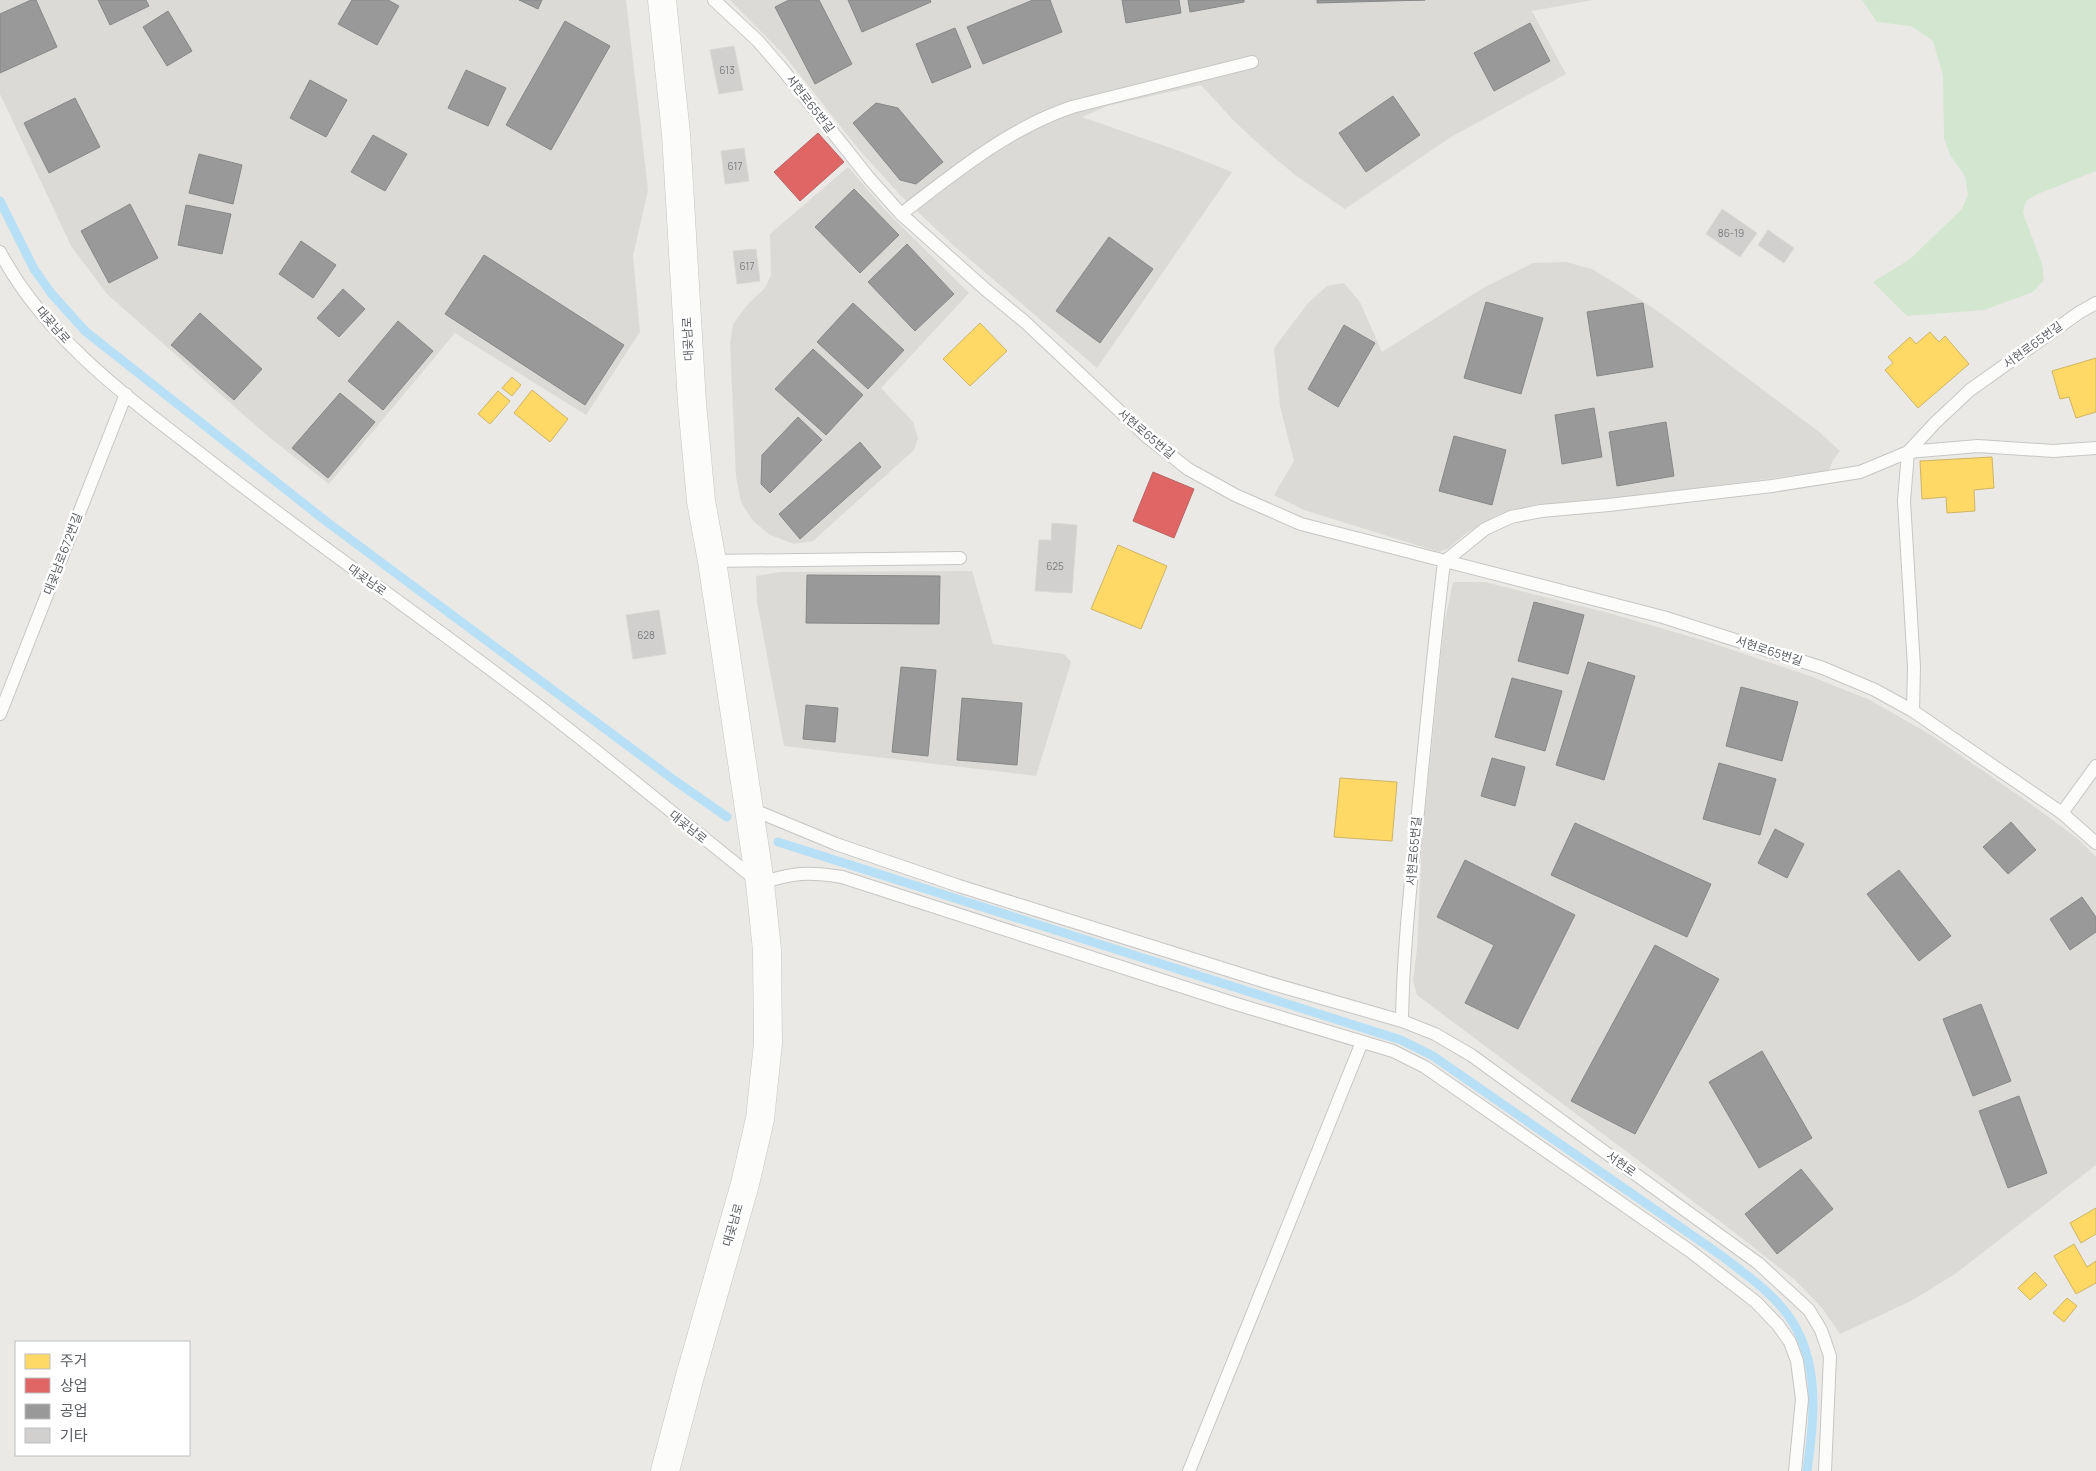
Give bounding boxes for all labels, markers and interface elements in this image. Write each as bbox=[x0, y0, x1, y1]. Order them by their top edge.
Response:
house number: 613 bbox=[719, 63, 735, 77]
street label: 서현로65번길 bbox=[782, 71, 839, 136]
house number: 617 bbox=[728, 159, 742, 173]
house number: 86-19 bbox=[1718, 226, 1744, 240]
house number: 617 bbox=[740, 259, 754, 273]
street label: 대곶남로 bbox=[32, 302, 74, 347]
street label: 대곶남로 bbox=[678, 317, 697, 362]
street label: 서현로65번길 bbox=[2000, 317, 2066, 372]
street label: 서현로65번길 bbox=[1114, 405, 1178, 462]
street label: 대곶남로672번길 bbox=[39, 510, 86, 597]
house number: 625 bbox=[1046, 559, 1064, 573]
street label: 대곶남로 bbox=[344, 560, 390, 599]
house number: 628 bbox=[637, 628, 655, 642]
street label: 서현로65번길 bbox=[1733, 632, 1805, 669]
street label: 대곶남로 bbox=[666, 806, 711, 847]
street label: 서현로65번길 bbox=[1402, 816, 1425, 886]
street label: 서현로 bbox=[1603, 1147, 1640, 1180]
street label: 대곶남로 bbox=[718, 1201, 747, 1248]
legend bbox=[15, 1341, 190, 1456]
text: 주거 bbox=[60, 1350, 88, 1371]
text: 상업 bbox=[60, 1375, 88, 1396]
text: 공업 bbox=[60, 1400, 88, 1421]
text: 기타 bbox=[60, 1425, 88, 1446]

